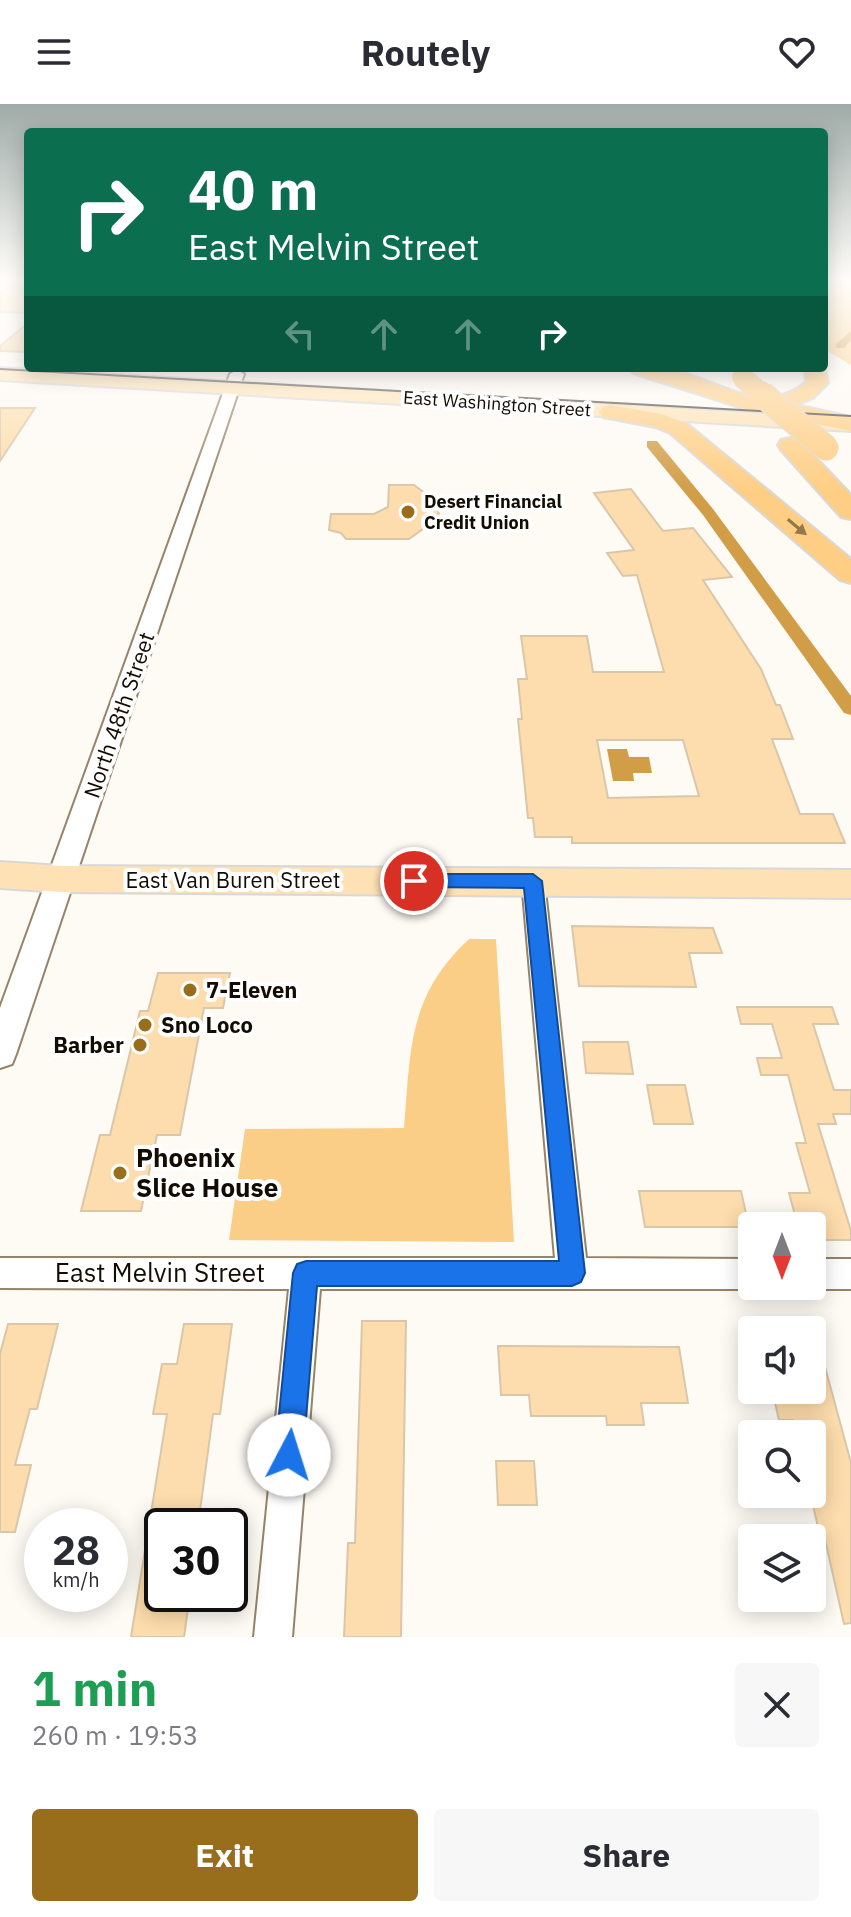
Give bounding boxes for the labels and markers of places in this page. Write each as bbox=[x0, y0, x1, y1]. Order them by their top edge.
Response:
place label: Desert Financial Credit Union bbox=[424, 490, 562, 534]
marker: Desert Financial Credit Union bbox=[399, 503, 417, 521]
pin bbox=[380, 847, 448, 915]
place label: 7-Eleven bbox=[206, 975, 297, 1004]
marker: 7-Eleven bbox=[181, 981, 199, 999]
place label: Sno Loco bbox=[161, 1010, 253, 1039]
marker: Sno Loco bbox=[136, 1016, 154, 1034]
place label: Barber bbox=[53, 1030, 124, 1059]
marker: Barber bbox=[131, 1036, 149, 1054]
place label: Phoenix Slice House bbox=[136, 1140, 278, 1204]
marker: Phoenix Slice House bbox=[111, 1164, 129, 1182]

